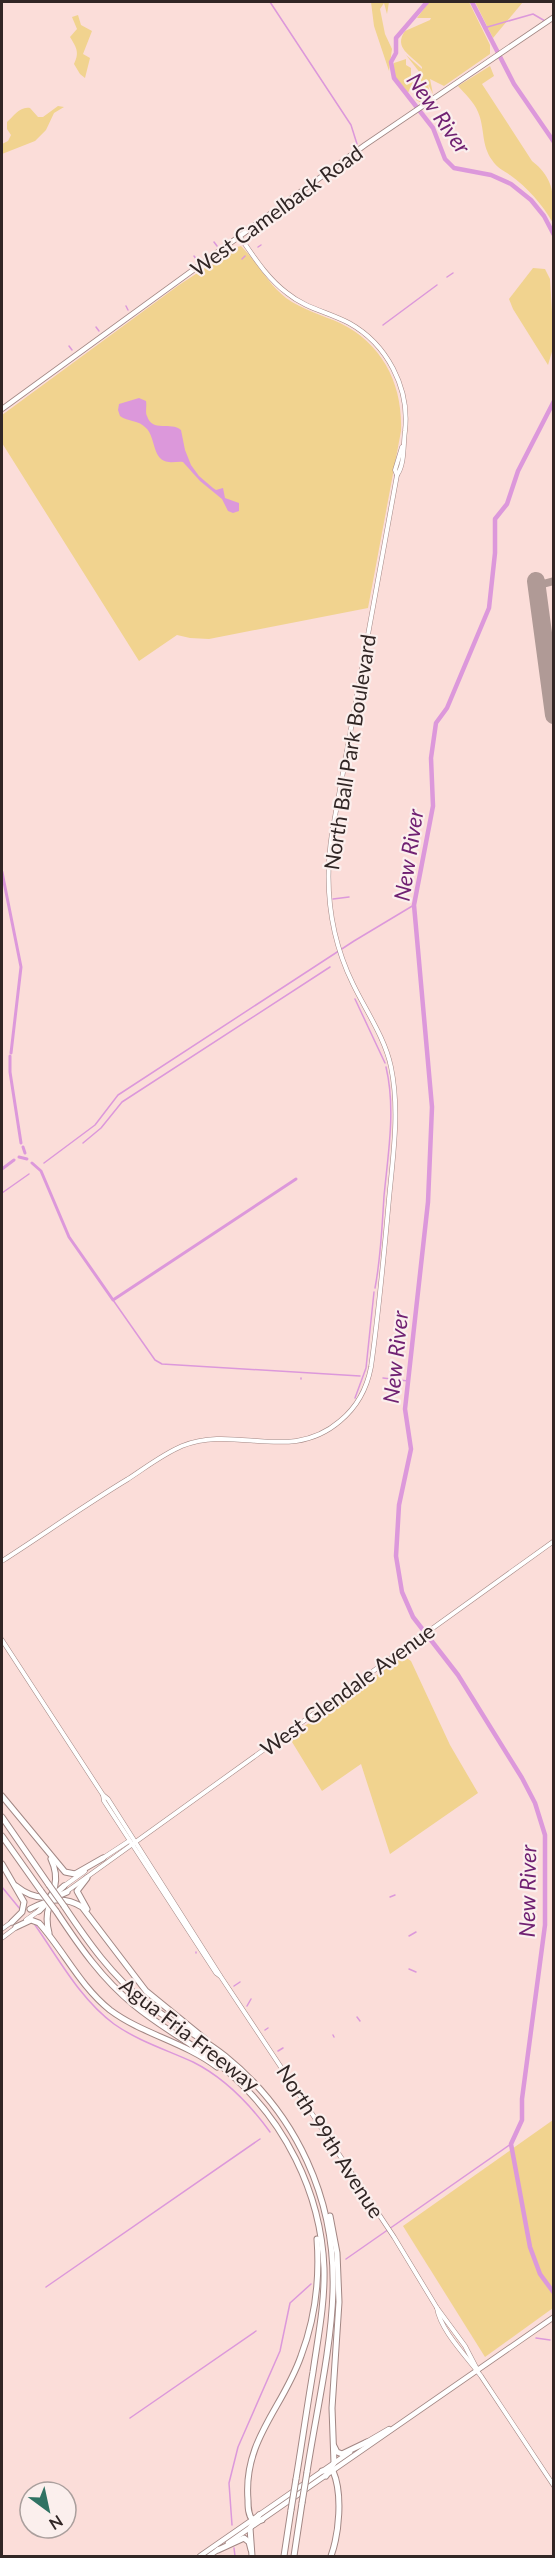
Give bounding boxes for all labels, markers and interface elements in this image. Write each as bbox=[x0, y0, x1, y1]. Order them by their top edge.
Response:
water label: New River bbox=[401, 67, 477, 159]
street label: West Camelback Road bbox=[185, 139, 367, 281]
street label: North Ball Park Boulevard bbox=[318, 632, 380, 872]
water label: New River bbox=[387, 807, 429, 903]
water label: New River bbox=[377, 1309, 413, 1404]
street label: West Glendale Avenue bbox=[255, 1617, 439, 1761]
water label: New River bbox=[513, 1844, 541, 1938]
street label: Agua Fria Freeway bbox=[115, 1972, 265, 2096]
street label: North 99th Avenue bbox=[272, 2060, 390, 2222]
north arrow bbox=[18, 2480, 78, 2540]
text: N bbox=[46, 2512, 67, 2534]

